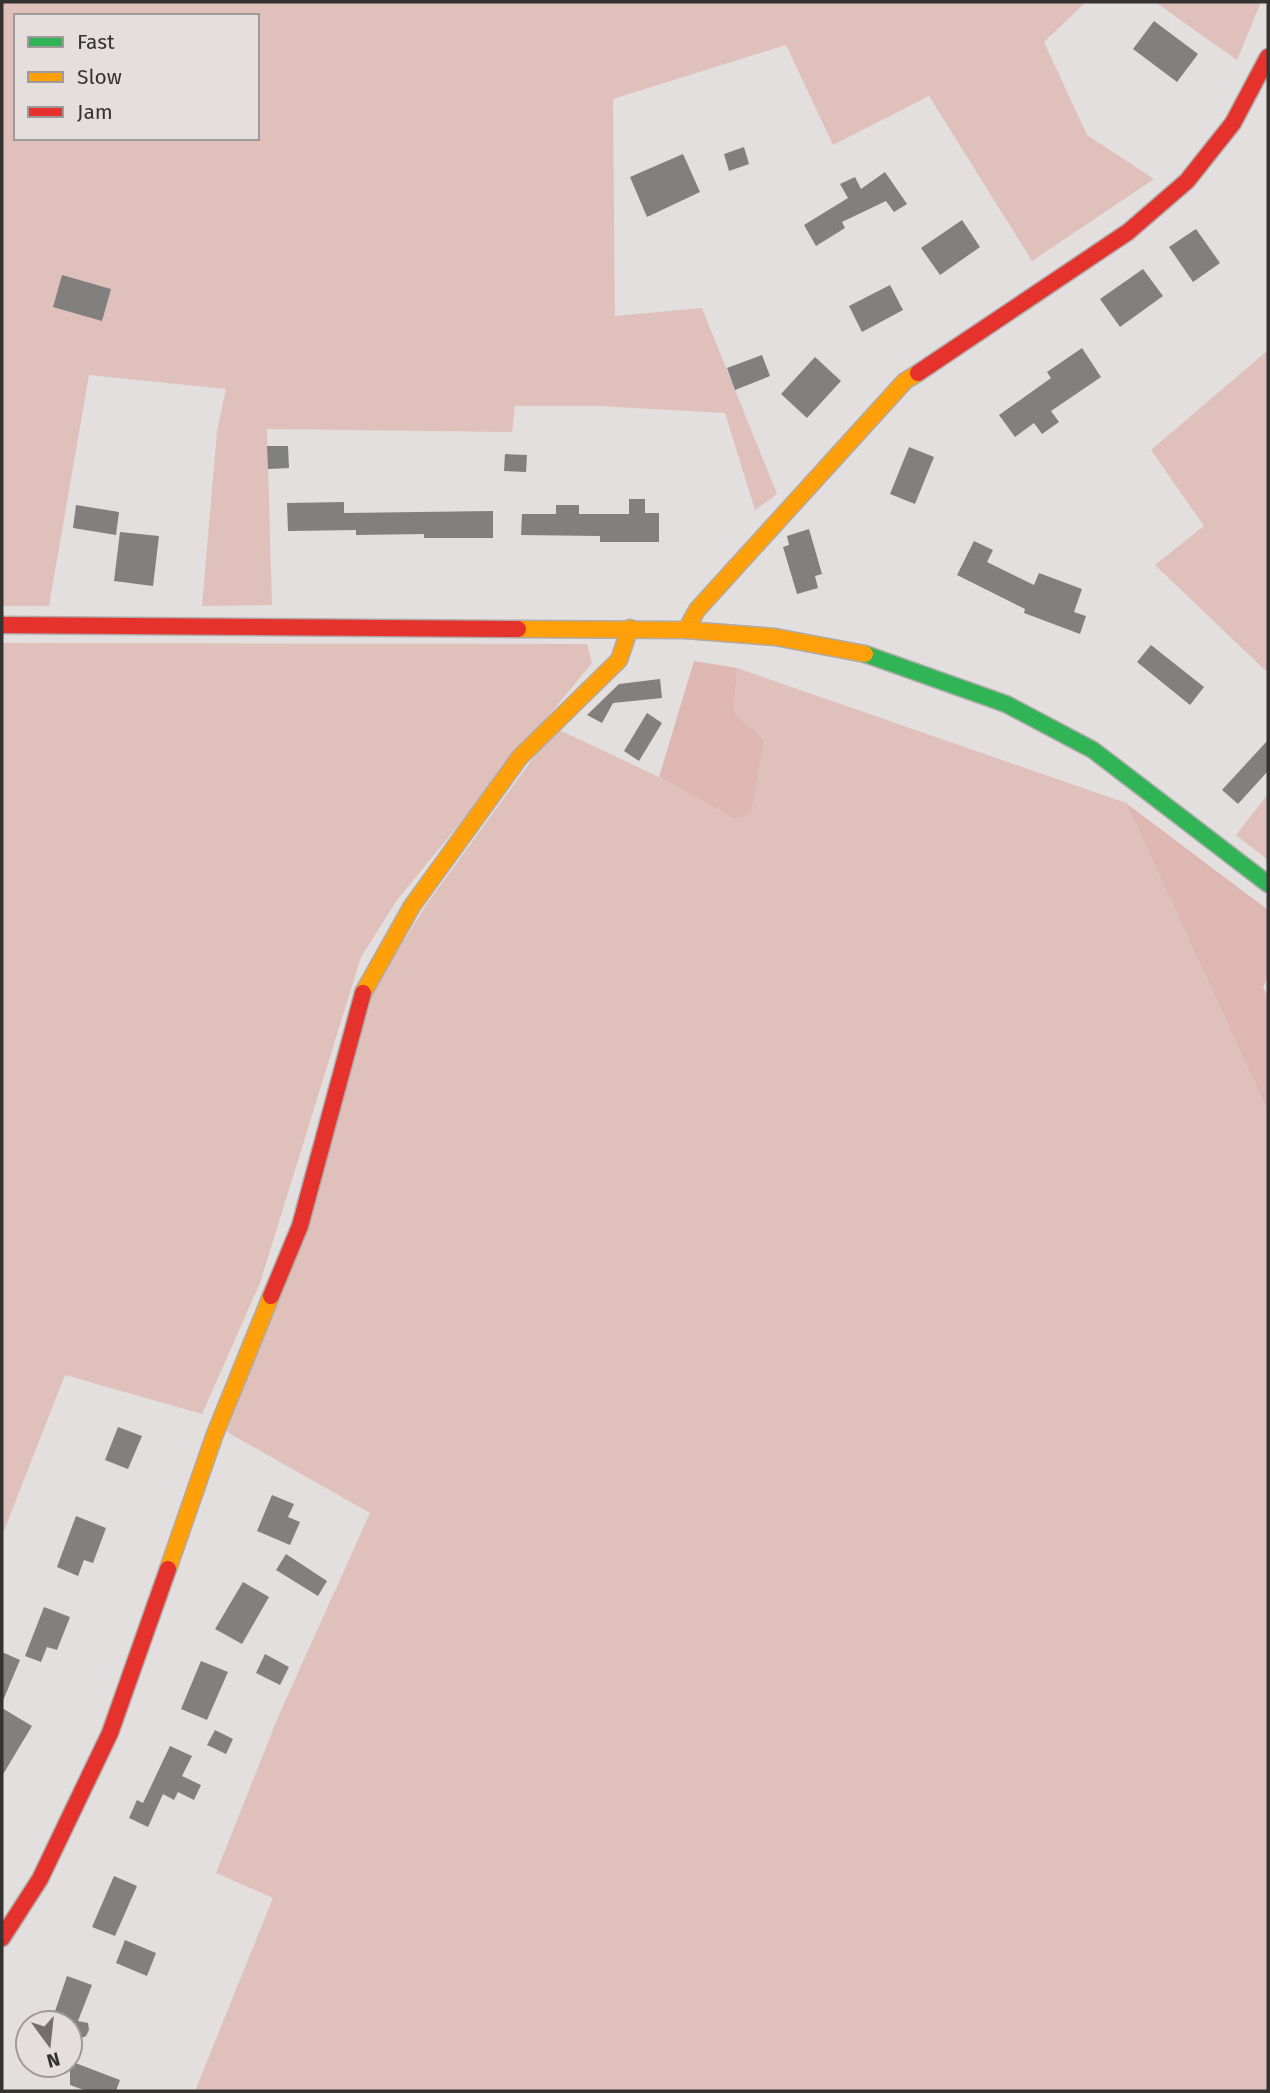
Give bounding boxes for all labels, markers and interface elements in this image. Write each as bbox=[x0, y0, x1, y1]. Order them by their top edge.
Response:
legend bbox=[14, 14, 259, 140]
text: Fast bbox=[77, 29, 115, 55]
text: Slow bbox=[77, 64, 122, 90]
text: Jam bbox=[77, 99, 113, 125]
north arrow bbox=[14, 2009, 84, 2079]
text: N bbox=[44, 2047, 62, 2073]

